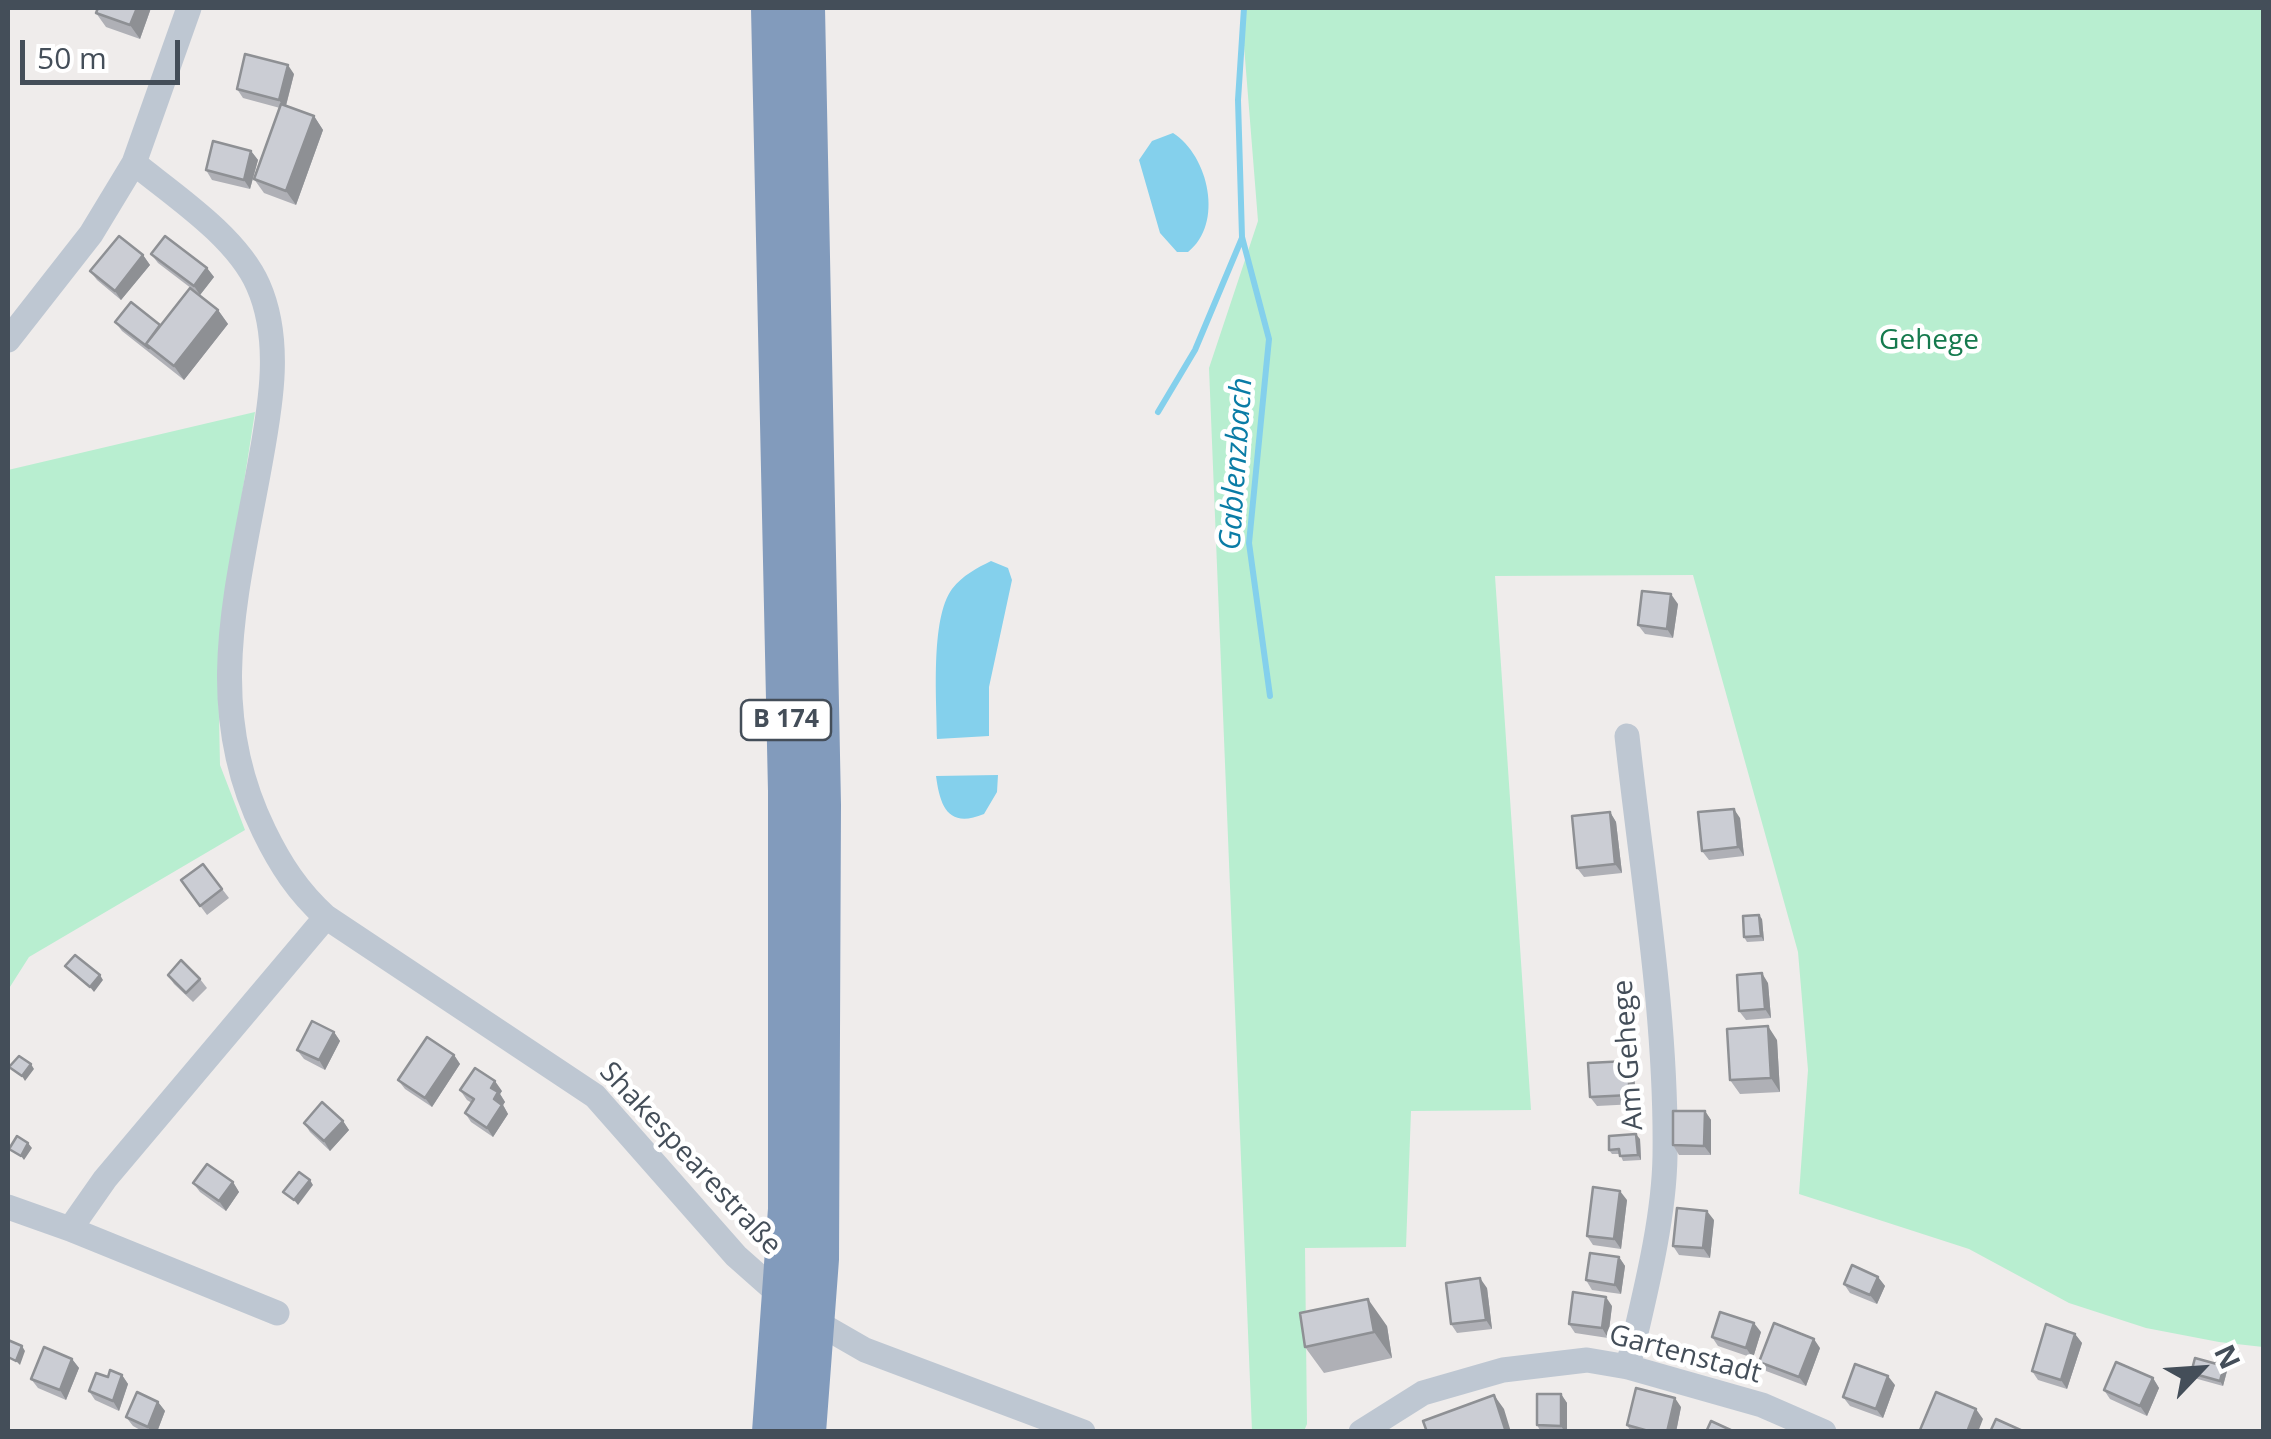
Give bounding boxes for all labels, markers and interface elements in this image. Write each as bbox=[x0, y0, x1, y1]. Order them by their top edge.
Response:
scale bar bbox=[25, 20, 185, 82]
text: 50 m bbox=[37, 37, 107, 78]
park label: Gehege bbox=[1879, 324, 1979, 358]
water label: Gablenzbach bbox=[1213, 376, 1261, 552]
road number: B 174 bbox=[741, 700, 831, 740]
street label: Am Gehege bbox=[1607, 979, 1651, 1131]
street label: Shakespearestraße bbox=[592, 1056, 788, 1262]
street label: Gartenstadt bbox=[1605, 1319, 1765, 1391]
north arrow bbox=[2151, 1319, 2251, 1419]
text: N bbox=[2206, 1338, 2250, 1375]

